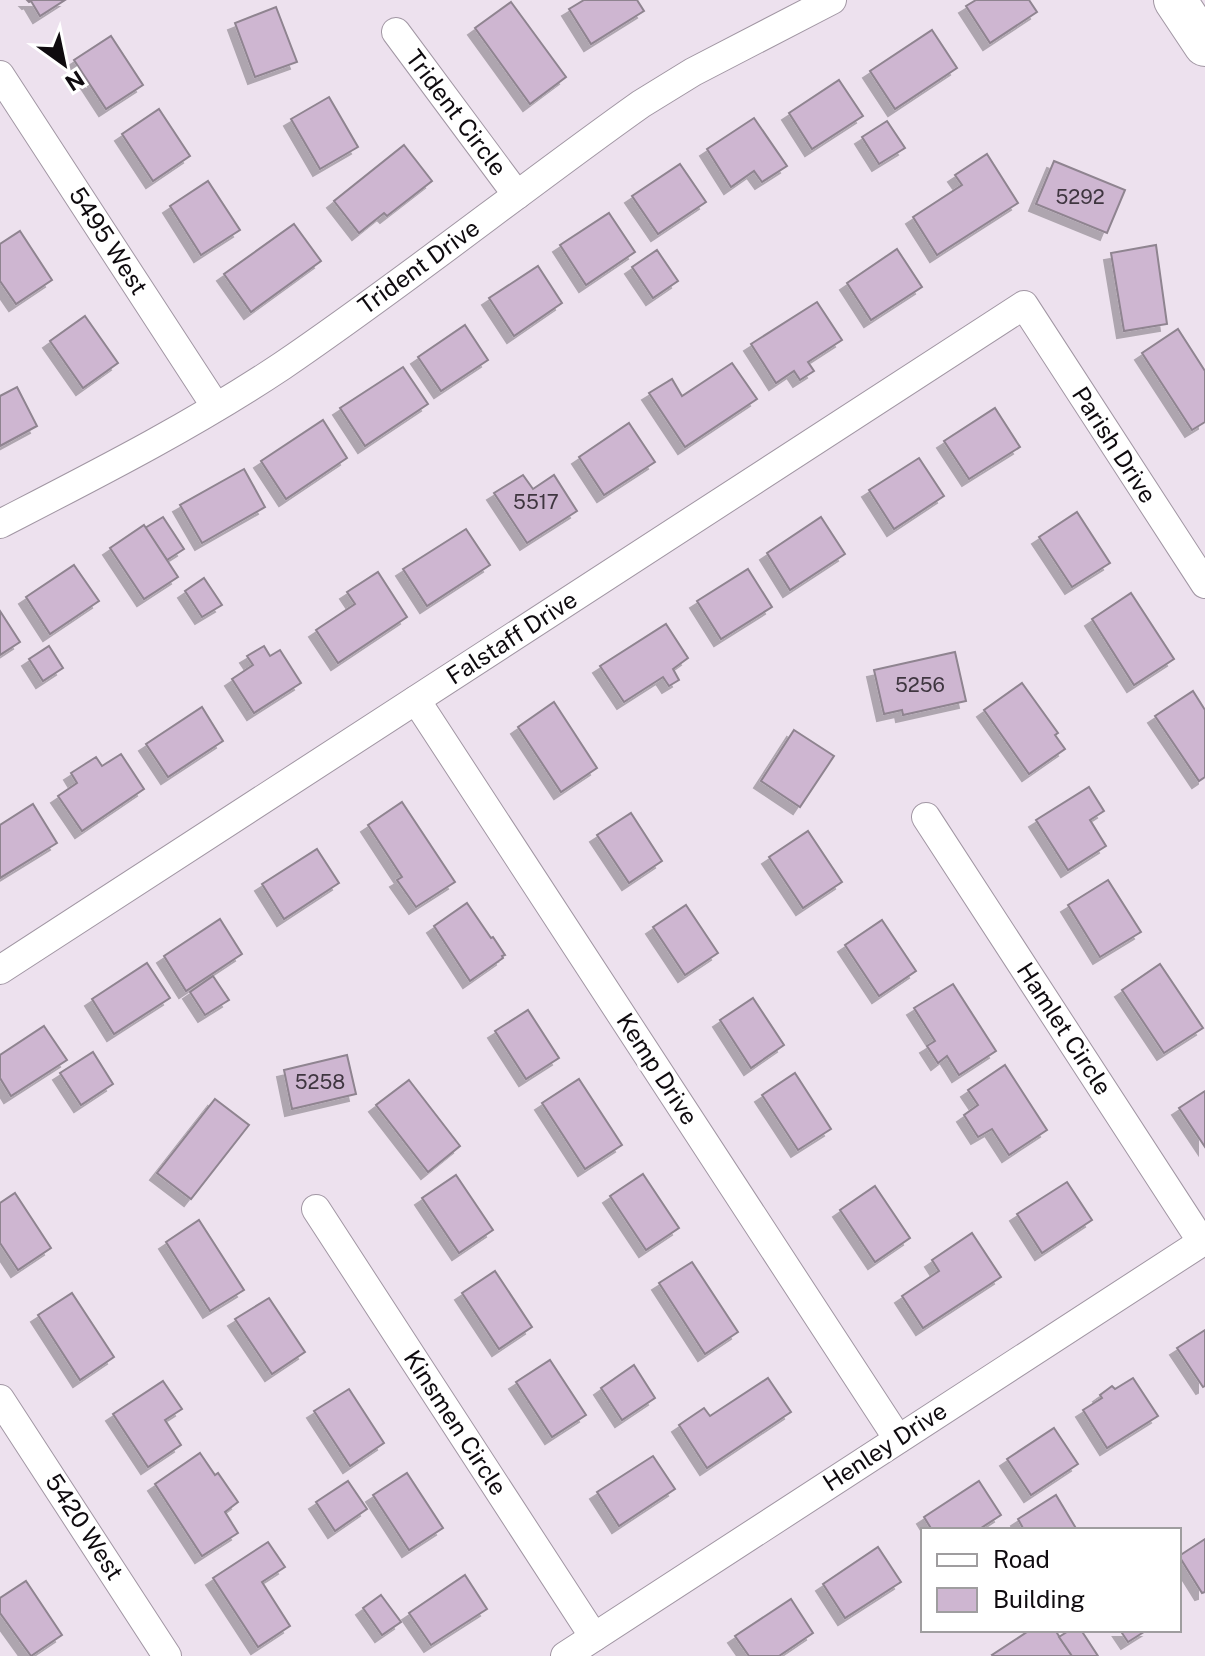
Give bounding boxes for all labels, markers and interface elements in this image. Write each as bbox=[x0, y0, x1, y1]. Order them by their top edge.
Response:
north arrow bbox=[24, 24, 104, 104]
street label: Trident Circle bbox=[400, 44, 513, 181]
text: N bbox=[61, 65, 89, 96]
street label: 5495 West bbox=[64, 181, 154, 300]
house number: 5292 bbox=[1055, 185, 1105, 209]
street label: Trident Drive bbox=[352, 213, 484, 319]
street label: Parish Drive bbox=[1067, 381, 1163, 508]
house number: 5517 bbox=[513, 490, 559, 514]
street label: Falstaff Drive bbox=[441, 585, 582, 690]
house number: 5256 bbox=[895, 673, 945, 697]
street label: Hamlet Circle bbox=[1012, 957, 1118, 1100]
street label: Kemp Drive bbox=[611, 1007, 704, 1130]
house number: 5258 bbox=[295, 1070, 345, 1094]
street label: Kinsmen Circle bbox=[399, 1345, 513, 1500]
street label: Henley Drive bbox=[817, 1396, 952, 1497]
street label: 5420 West bbox=[40, 1468, 130, 1585]
legend bbox=[921, 1528, 1181, 1632]
text: Road bbox=[993, 1545, 1050, 1573]
text: Building bbox=[993, 1585, 1085, 1613]

